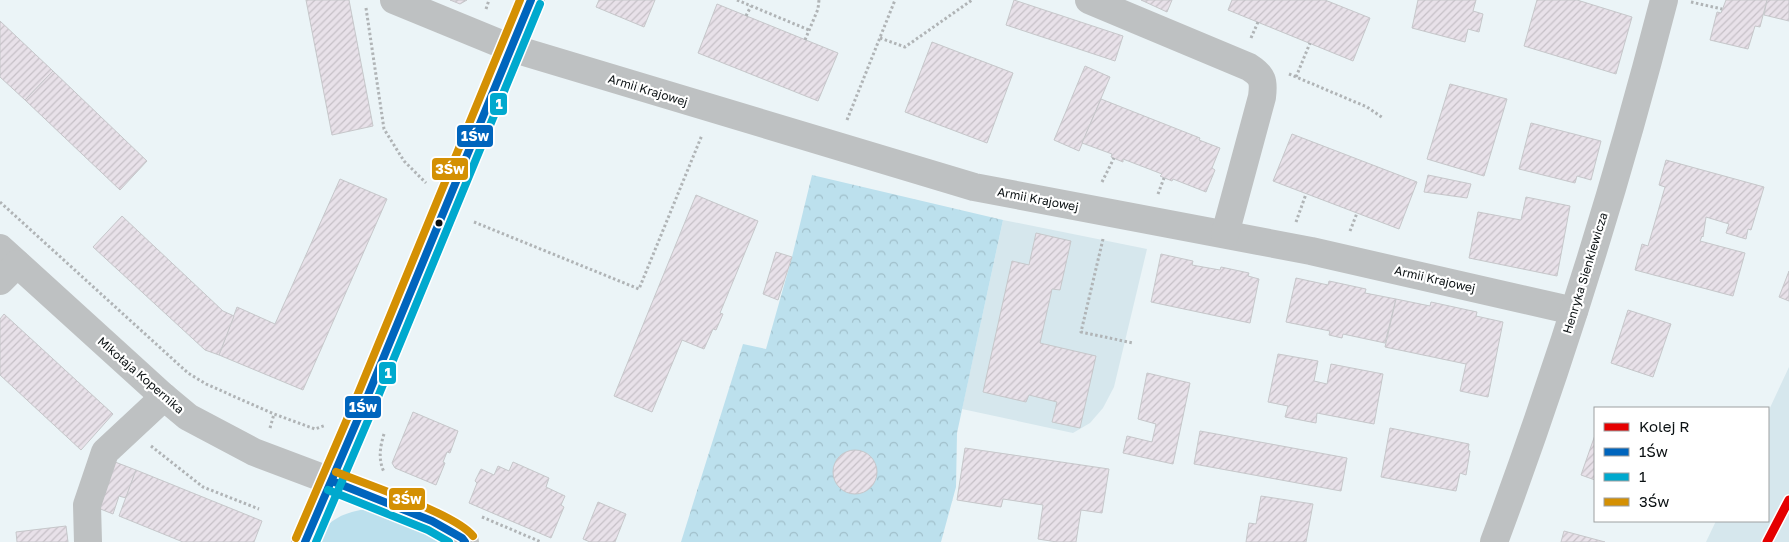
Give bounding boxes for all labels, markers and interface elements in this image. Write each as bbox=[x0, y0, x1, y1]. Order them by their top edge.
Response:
street label: Armii Krajowej bbox=[606, 71, 690, 109]
line badge: 1 bbox=[489, 92, 508, 116]
text: 1 bbox=[495, 95, 503, 112]
line badge: 1Św bbox=[456, 124, 494, 148]
text: 1Św bbox=[461, 127, 489, 144]
line badge: 3Św bbox=[431, 157, 469, 181]
text: 3Św bbox=[435, 160, 465, 177]
street label: Armii Krajowej bbox=[996, 184, 1080, 214]
street label: Henryka Sienkiewicza bbox=[1559, 211, 1611, 335]
unlabelled marker bbox=[434, 218, 444, 228]
street label: Armii Krajowej bbox=[1393, 262, 1477, 296]
street label: Mikołaja Kopernika bbox=[95, 333, 187, 417]
line badge: 1 bbox=[378, 361, 397, 385]
text: 1 bbox=[384, 364, 392, 381]
line badge: 1Św bbox=[344, 395, 382, 419]
text: 1Św bbox=[349, 398, 377, 415]
legend bbox=[1594, 407, 1769, 522]
text: Kolej R bbox=[1639, 417, 1689, 435]
text: 1Św bbox=[1639, 442, 1668, 460]
text: 1 bbox=[1639, 467, 1646, 485]
line badge: 3Św bbox=[388, 487, 426, 511]
text: 3Św bbox=[392, 490, 422, 507]
text: 3Św bbox=[1639, 492, 1669, 510]

